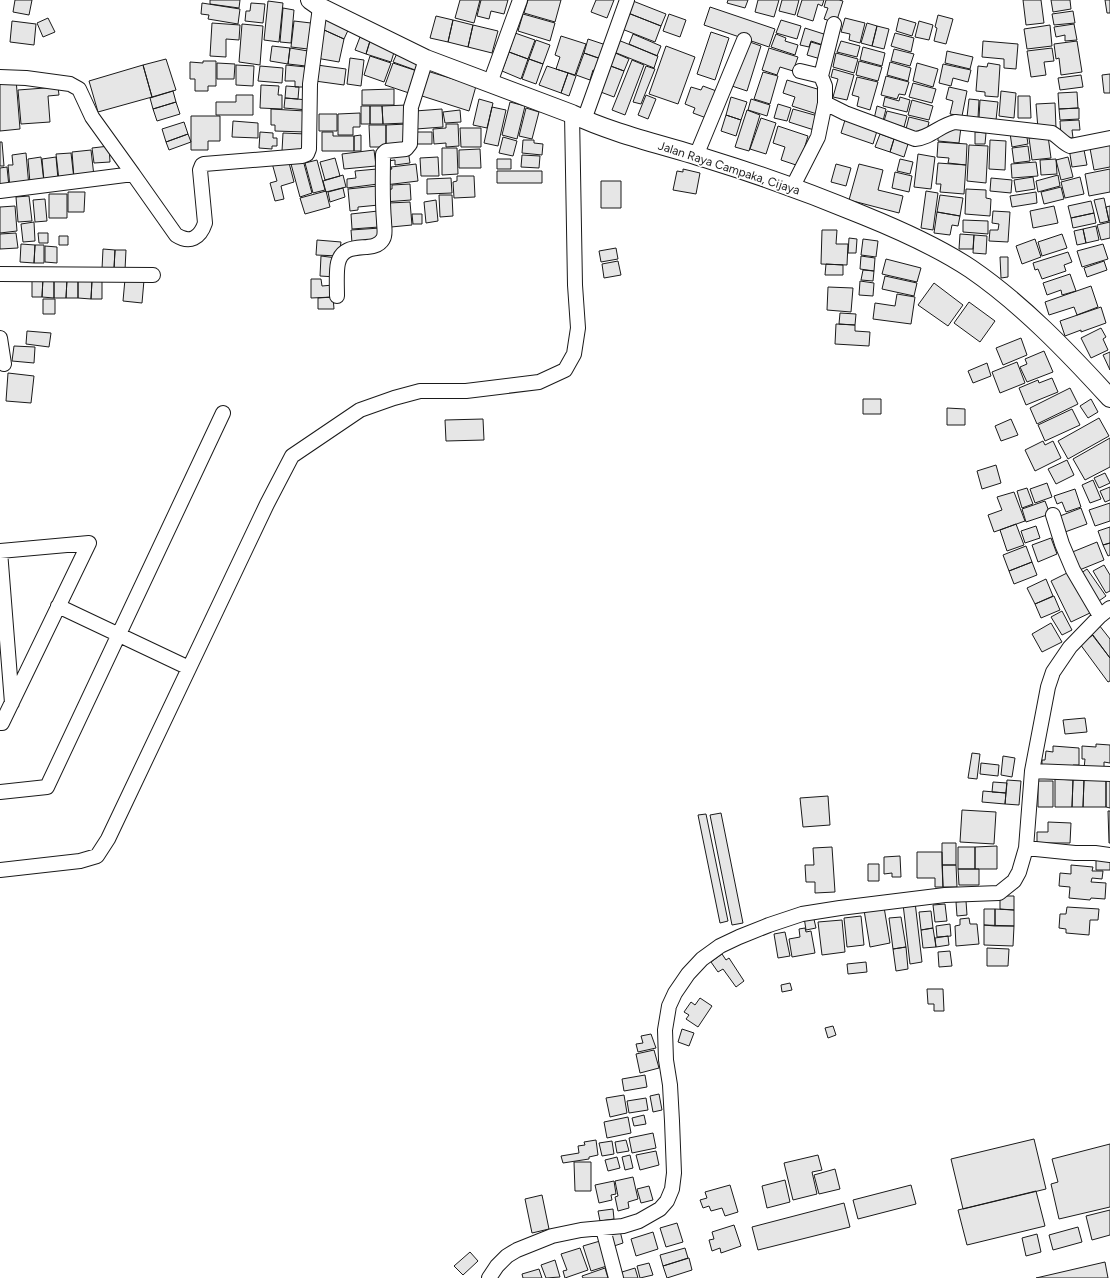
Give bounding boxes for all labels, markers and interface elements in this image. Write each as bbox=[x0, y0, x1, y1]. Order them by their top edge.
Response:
street label: Jalan Raya Campaka, Cijaya bbox=[656, 138, 802, 198]

